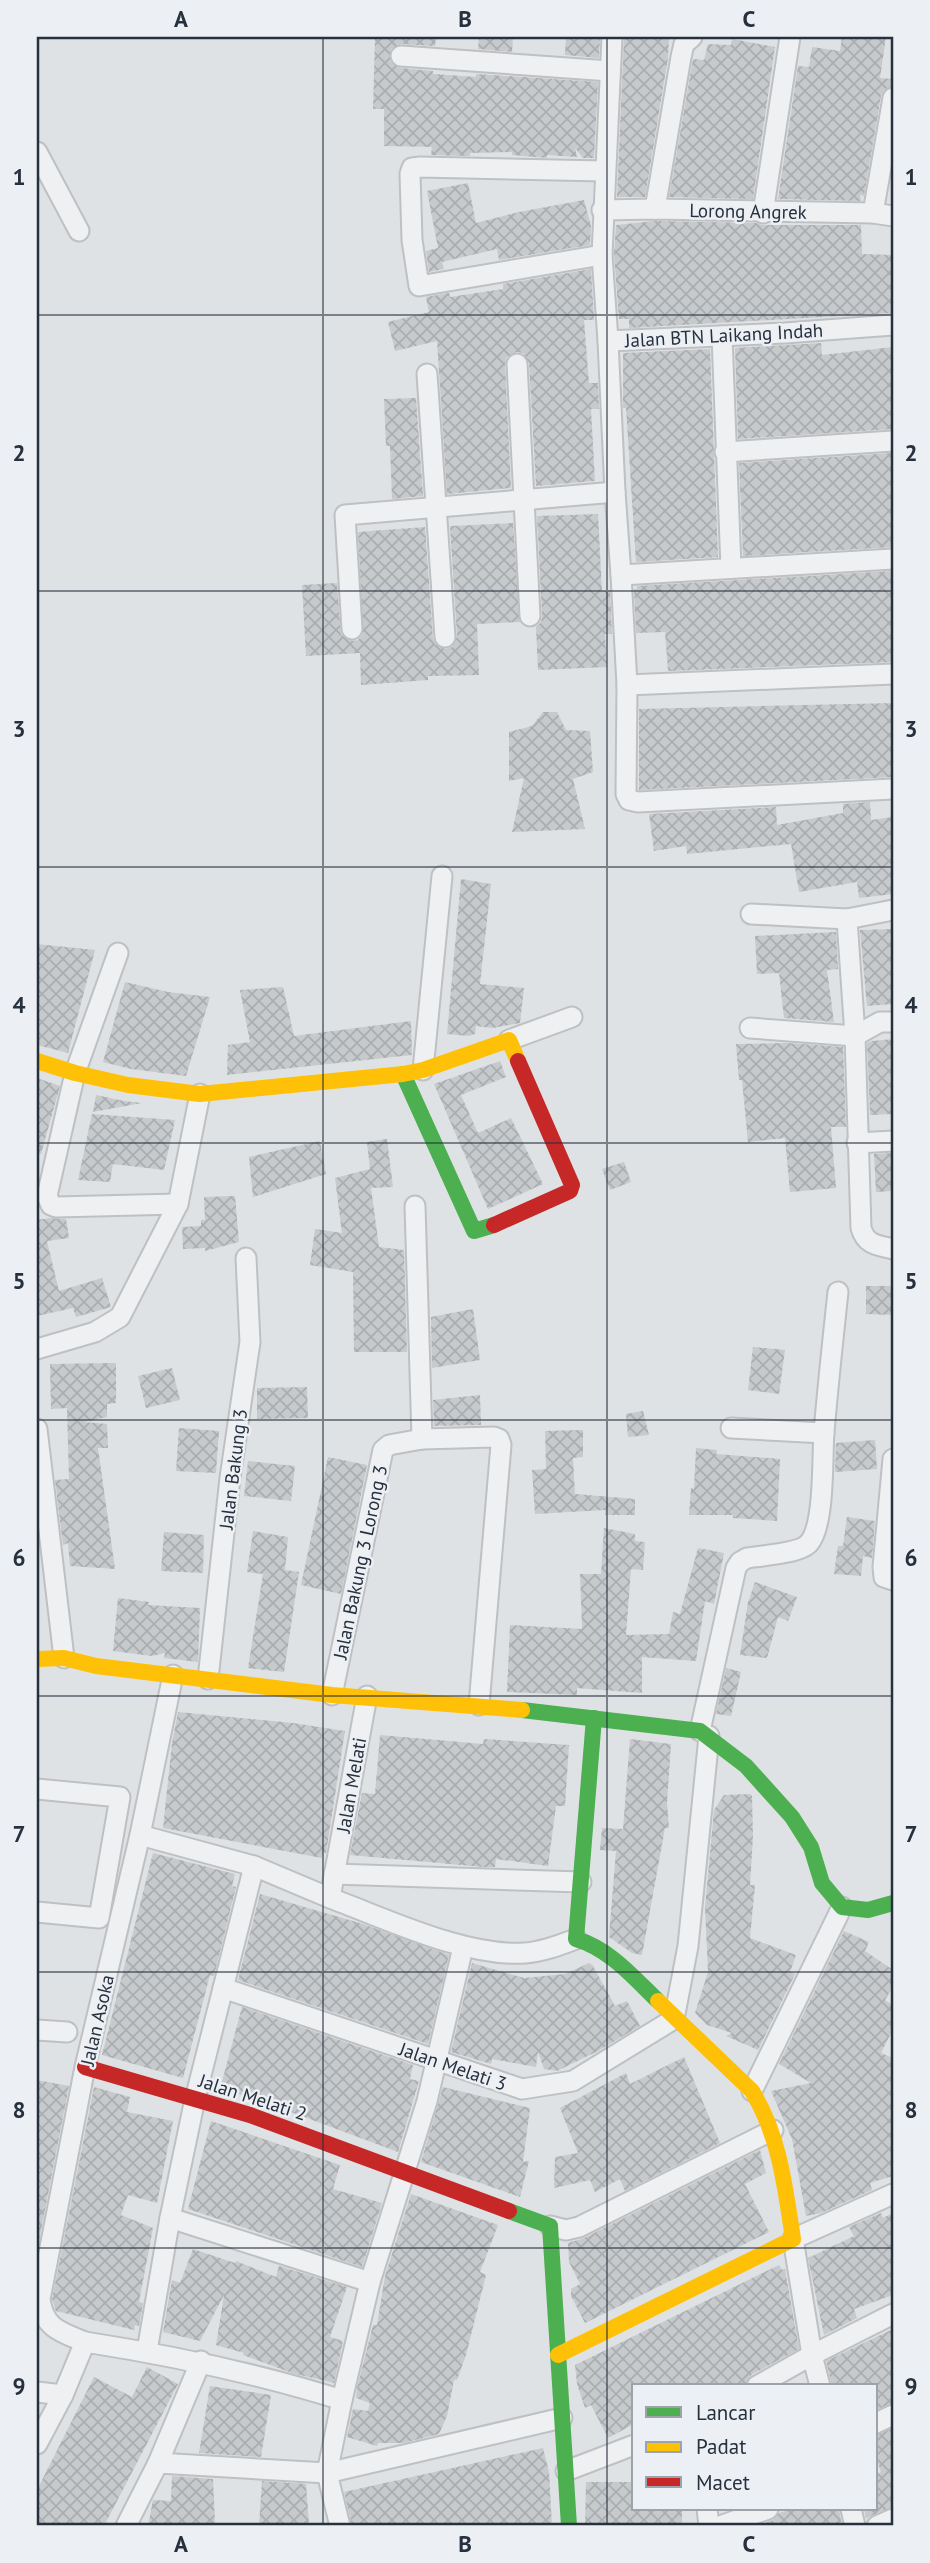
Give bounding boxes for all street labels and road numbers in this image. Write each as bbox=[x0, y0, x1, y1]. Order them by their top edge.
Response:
street label: Lorong Angrek bbox=[689, 198, 807, 224]
street label: Jalan BTN Laikang Indah bbox=[623, 318, 824, 352]
street label: Jalan Bakung 3 bbox=[214, 1407, 252, 1532]
street label: Jalan Bakung 3 Lorong 3 bbox=[327, 1463, 392, 1662]
street label: Jalan Melati bbox=[331, 1735, 371, 1836]
street label: Jalan Asoka bbox=[75, 1972, 119, 2069]
street label: Jalan Melati 3 bbox=[395, 2036, 510, 2096]
street label: Jalan Melati 2 bbox=[195, 2068, 310, 2126]

